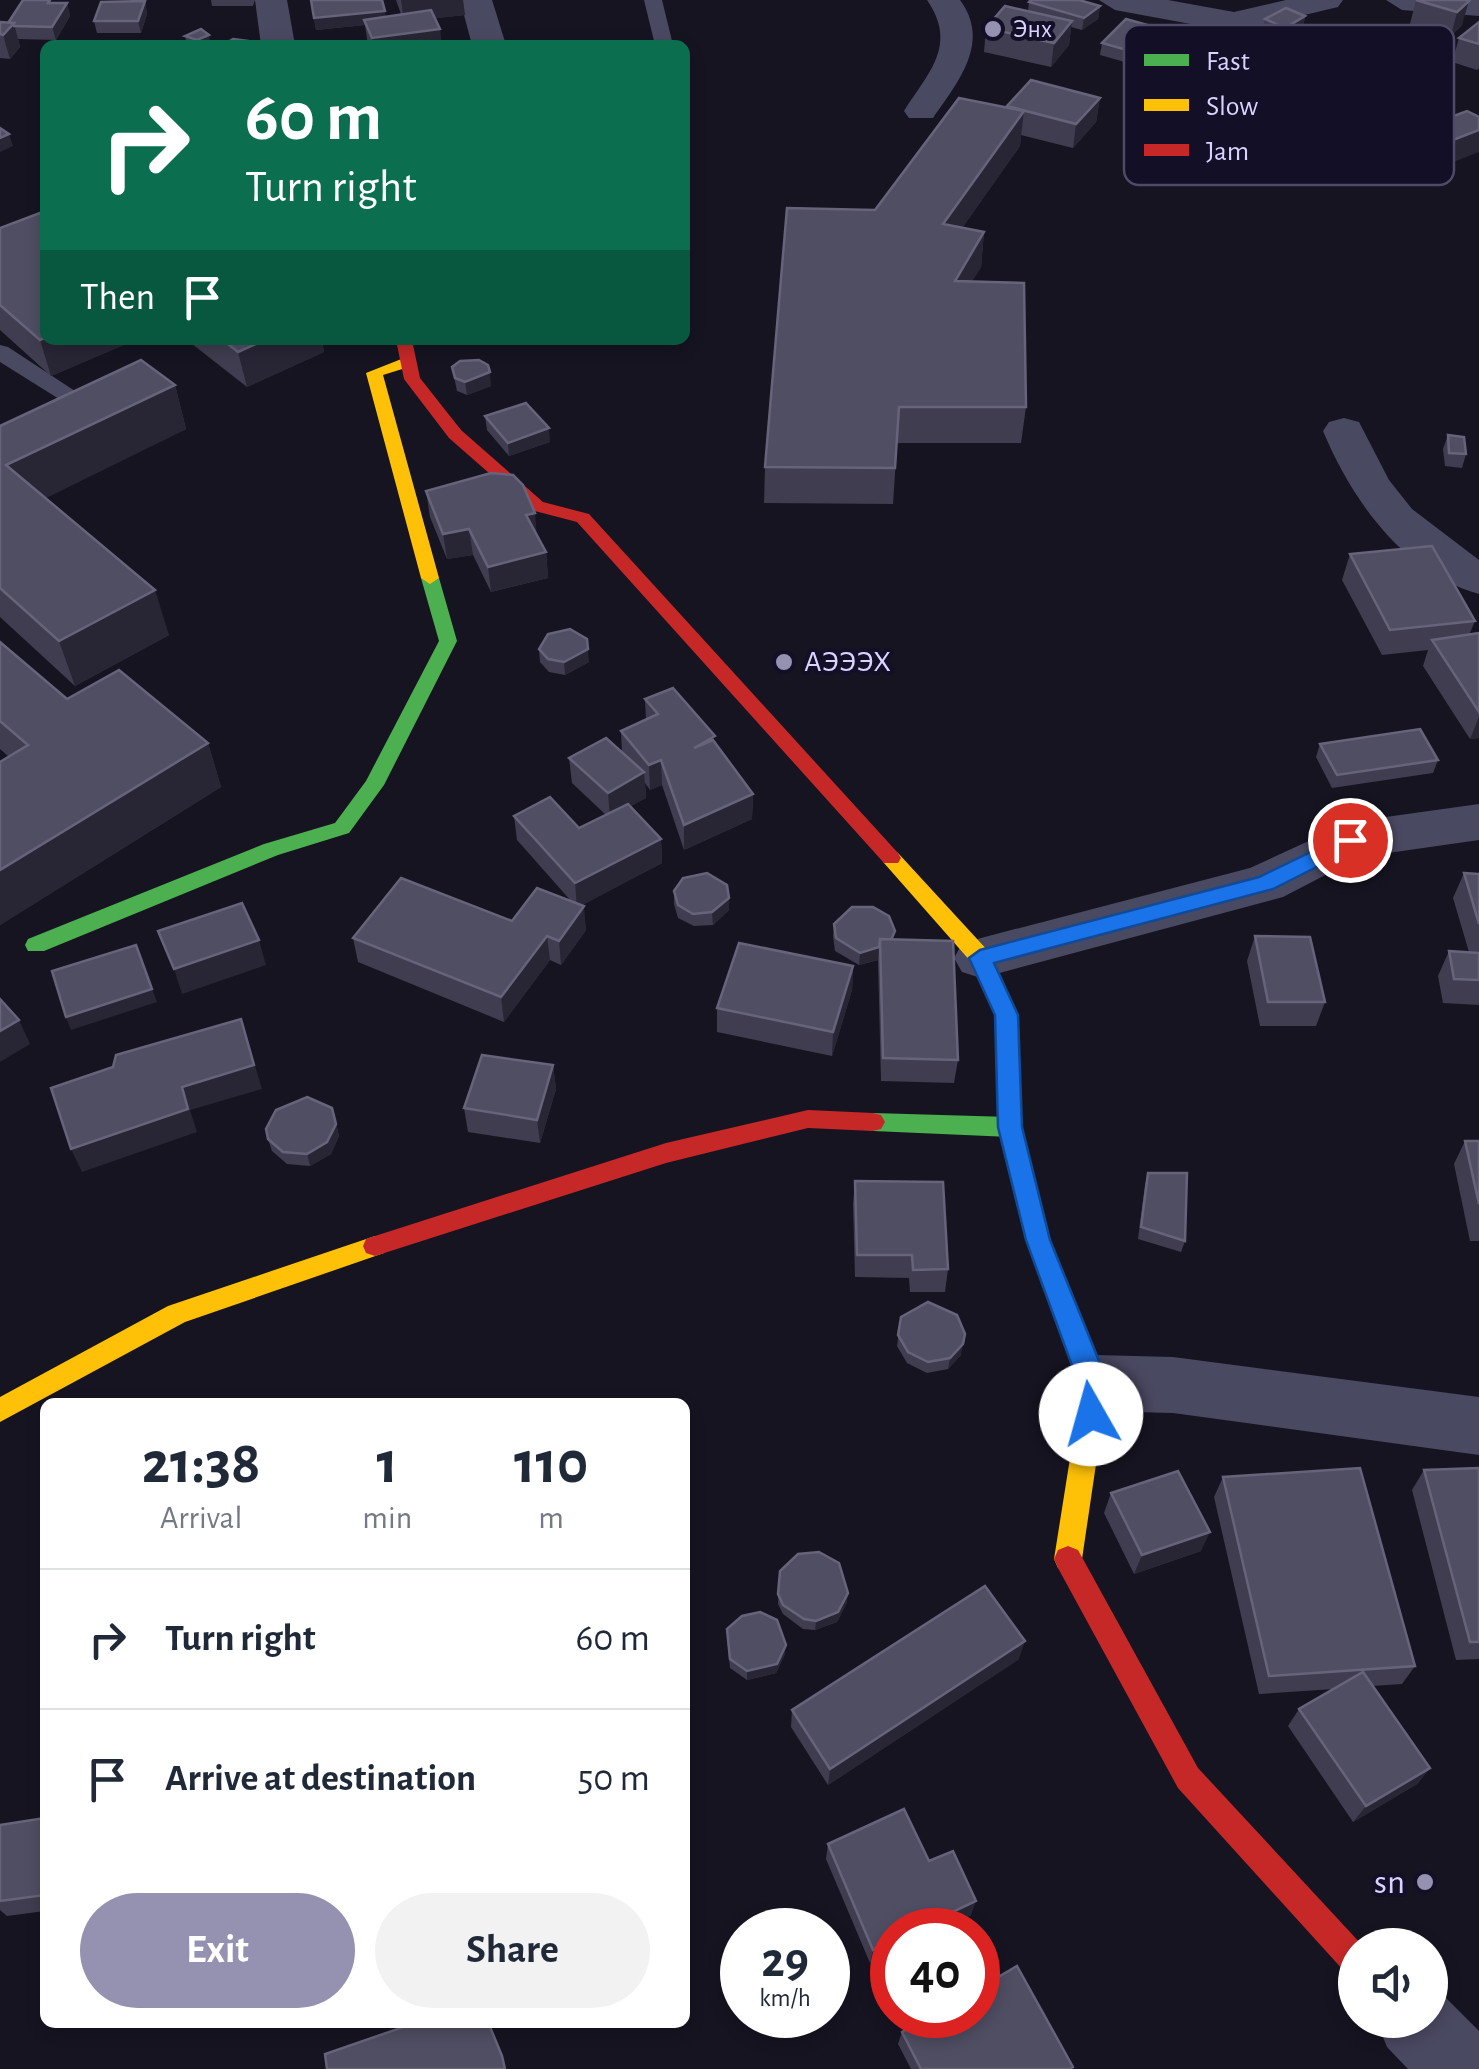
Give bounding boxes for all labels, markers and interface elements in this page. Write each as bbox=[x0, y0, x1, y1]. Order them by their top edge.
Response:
place label: Энх bbox=[1013, 17, 1052, 42]
marker: Энх bbox=[982, 18, 1004, 40]
legend bbox=[1124, 25, 1454, 185]
text: Fast bbox=[1206, 48, 1250, 76]
icon: right bbox=[80, 80, 210, 210]
text: 60 m bbox=[245, 83, 382, 153]
text: Slow bbox=[1206, 93, 1258, 121]
text: Jam bbox=[1206, 138, 1249, 166]
text: Turn right bbox=[245, 165, 417, 210]
icon: arrive bbox=[175, 270, 230, 325]
text: Then bbox=[80, 279, 155, 317]
place label: АЭЭЭХ bbox=[804, 647, 891, 677]
marker: АЭЭЭХ bbox=[773, 651, 795, 673]
pin bbox=[1308, 798, 1393, 883]
icon: arrive bbox=[1323, 813, 1378, 868]
position arrow bbox=[1039, 1362, 1143, 1466]
text: 21:38 bbox=[142, 1434, 261, 1494]
text: 1 bbox=[376, 1434, 398, 1494]
text: 110 bbox=[514, 1434, 588, 1494]
text: Arrival bbox=[160, 1502, 242, 1534]
text: min bbox=[362, 1502, 412, 1534]
text: m bbox=[538, 1502, 564, 1534]
icon: right bbox=[80, 1612, 135, 1667]
text: Turn right bbox=[165, 1620, 315, 1658]
text: 60 m bbox=[575, 1620, 650, 1658]
icon: arrive bbox=[80, 1752, 135, 1807]
text: Arrive at destination bbox=[165, 1760, 476, 1798]
text: 50 m bbox=[577, 1760, 650, 1798]
place label: sn bbox=[1374, 1865, 1405, 1900]
marker: sn bbox=[1414, 1871, 1436, 1893]
button: Exit bbox=[80, 1893, 355, 2008]
button: Share bbox=[375, 1893, 650, 2008]
speed limit sign: 40 bbox=[870, 1908, 1000, 2038]
map controls bbox=[1338, 1928, 1448, 2038]
button: sound bbox=[1338, 1928, 1448, 2038]
text: 29 bbox=[761, 1936, 809, 1986]
text: km/h bbox=[759, 1986, 811, 2011]

